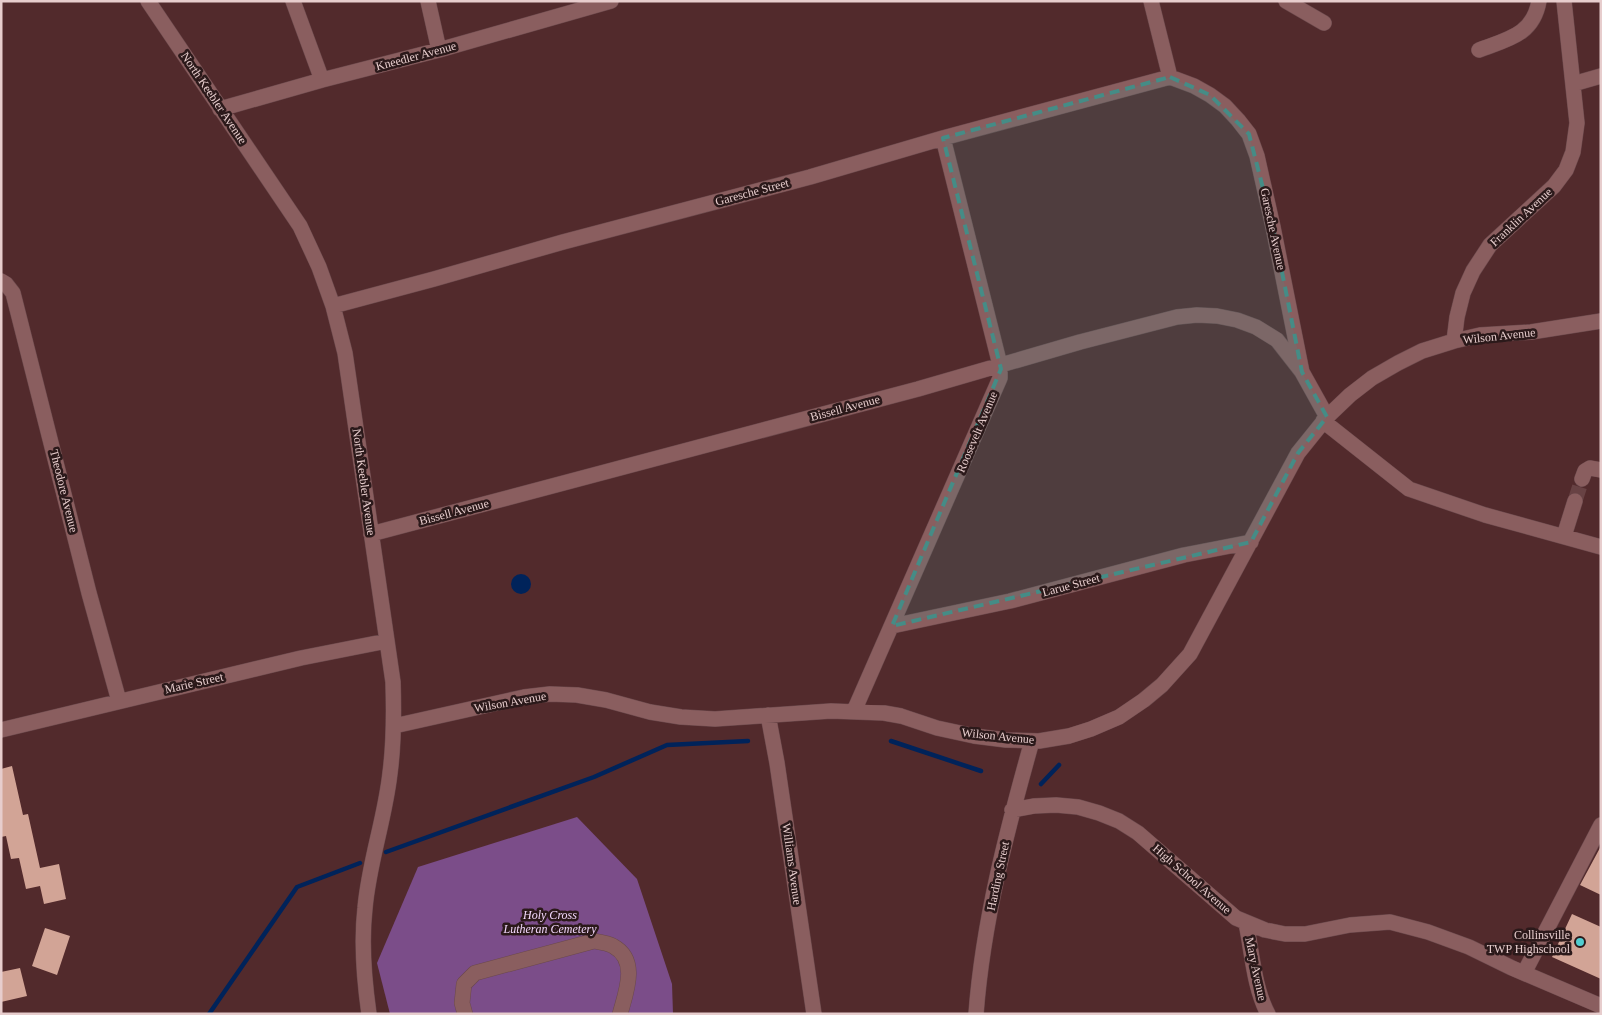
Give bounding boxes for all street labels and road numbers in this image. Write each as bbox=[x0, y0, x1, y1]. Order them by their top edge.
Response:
street label: Kneedler Avenue bbox=[374, 39, 458, 73]
street label: North Keebler Avenue bbox=[178, 49, 250, 147]
street label: Garesche Street bbox=[714, 175, 791, 209]
street label: Franklin Avenue bbox=[1487, 185, 1555, 249]
street label: Garesche Avenue bbox=[1257, 187, 1289, 271]
street label: Wilson Avenue bbox=[1462, 325, 1536, 347]
street label: Roosevelt Avenue bbox=[954, 389, 1000, 475]
street label: Bissell Avenue bbox=[809, 392, 881, 424]
street label: North Keebler Avenue bbox=[350, 428, 378, 536]
street label: Theodore Avenue bbox=[47, 448, 81, 534]
street label: Bissell Avenue bbox=[418, 496, 490, 528]
street label: Larue Street bbox=[1041, 570, 1102, 599]
street label: Marie Street bbox=[163, 669, 225, 697]
street label: Wilson Avenue bbox=[473, 689, 547, 715]
street label: Wilson Avenue bbox=[961, 725, 1035, 747]
street label: Williams Avenue bbox=[779, 822, 805, 906]
street label: Harding Street bbox=[984, 840, 1012, 912]
street label: High School Avenue bbox=[1150, 841, 1234, 917]
street label: Mary Avenue bbox=[1242, 936, 1270, 1002]

